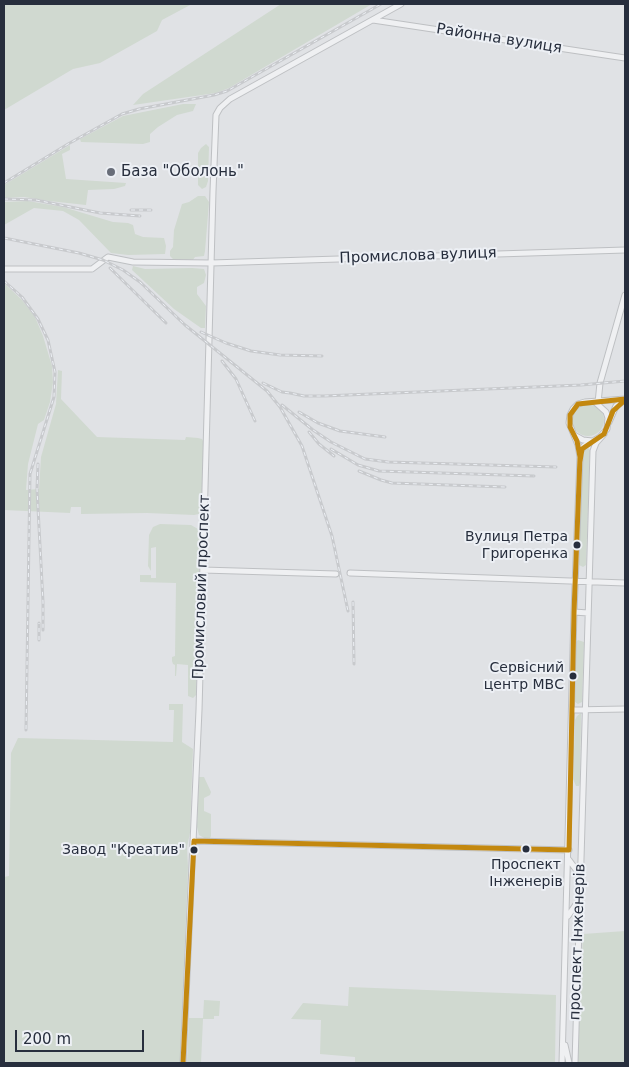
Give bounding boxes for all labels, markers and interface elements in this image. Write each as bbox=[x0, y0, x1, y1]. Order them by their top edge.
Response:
street label: Районна вулиця bbox=[435, 20, 563, 58]
place label: База "Оболонь" bbox=[121, 163, 244, 181]
marker: База "Оболонь" bbox=[105, 166, 117, 178]
street label: Промислова вулиця bbox=[339, 244, 497, 268]
street label: Промисловий проспект bbox=[190, 494, 214, 680]
place label: Вулиця Петра Григоренка bbox=[465, 529, 568, 562]
marker: Вулиця Петра Григоренка bbox=[572, 540, 582, 550]
place label: Сервісний центр МВС bbox=[484, 660, 564, 692]
marker: Сервісний центр МВС bbox=[568, 671, 578, 681]
place label: Завод "Креатив" bbox=[62, 842, 185, 858]
marker: Проспект Інженерів bbox=[521, 844, 531, 854]
marker: Завод "Креатив" bbox=[189, 845, 199, 855]
place label: Проспект Інженерів bbox=[489, 857, 563, 890]
street label: проспект Інженерів bbox=[566, 863, 590, 1021]
scale bar bbox=[18, 1020, 146, 1052]
text: 200 m bbox=[23, 1030, 71, 1048]

